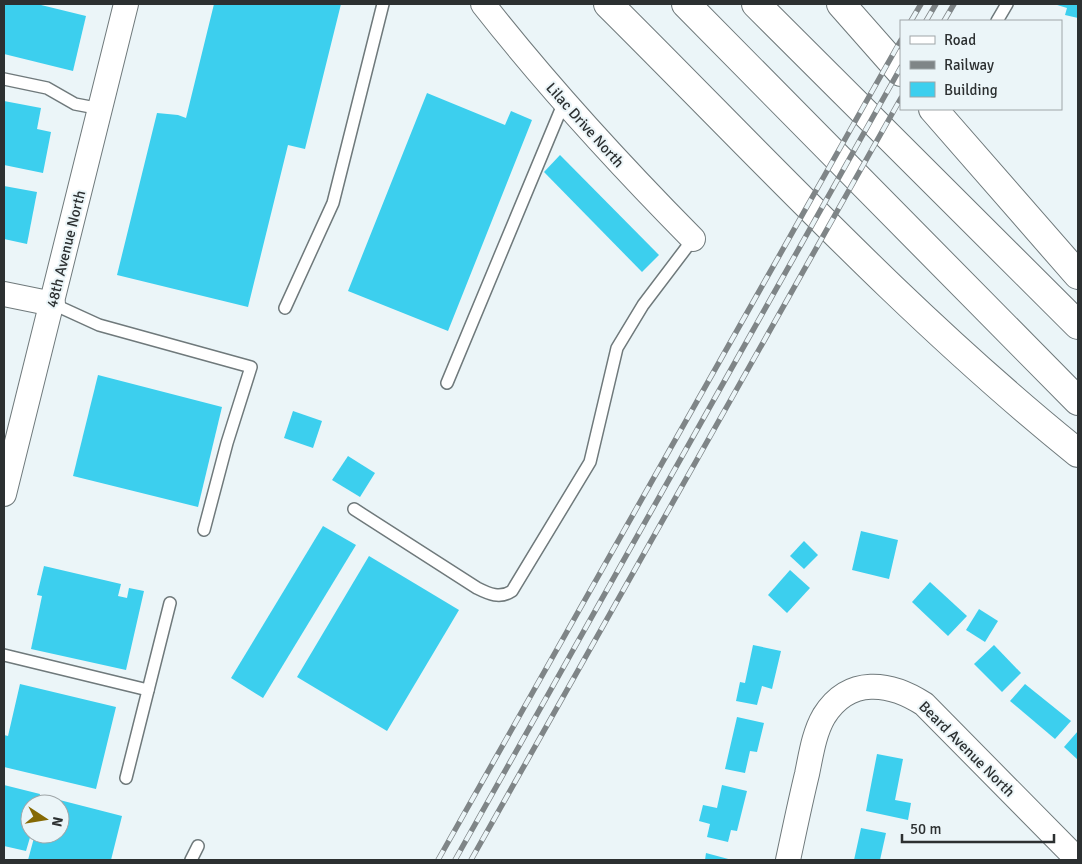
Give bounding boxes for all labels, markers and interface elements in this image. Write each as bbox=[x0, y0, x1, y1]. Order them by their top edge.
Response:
legend bbox=[900, 20, 1062, 110]
text: Road bbox=[944, 31, 976, 49]
text: Railway bbox=[944, 56, 994, 74]
street label: Lilac Drive North bbox=[542, 79, 628, 171]
text: Building bbox=[944, 81, 998, 99]
street label: 48th Avenue North bbox=[43, 188, 89, 310]
street label: Beard Avenue North bbox=[915, 697, 1019, 801]
north arrow bbox=[20, 794, 70, 844]
scale bar bbox=[902, 812, 1054, 844]
text: N bbox=[48, 815, 67, 828]
text: 50 m bbox=[910, 820, 941, 838]

